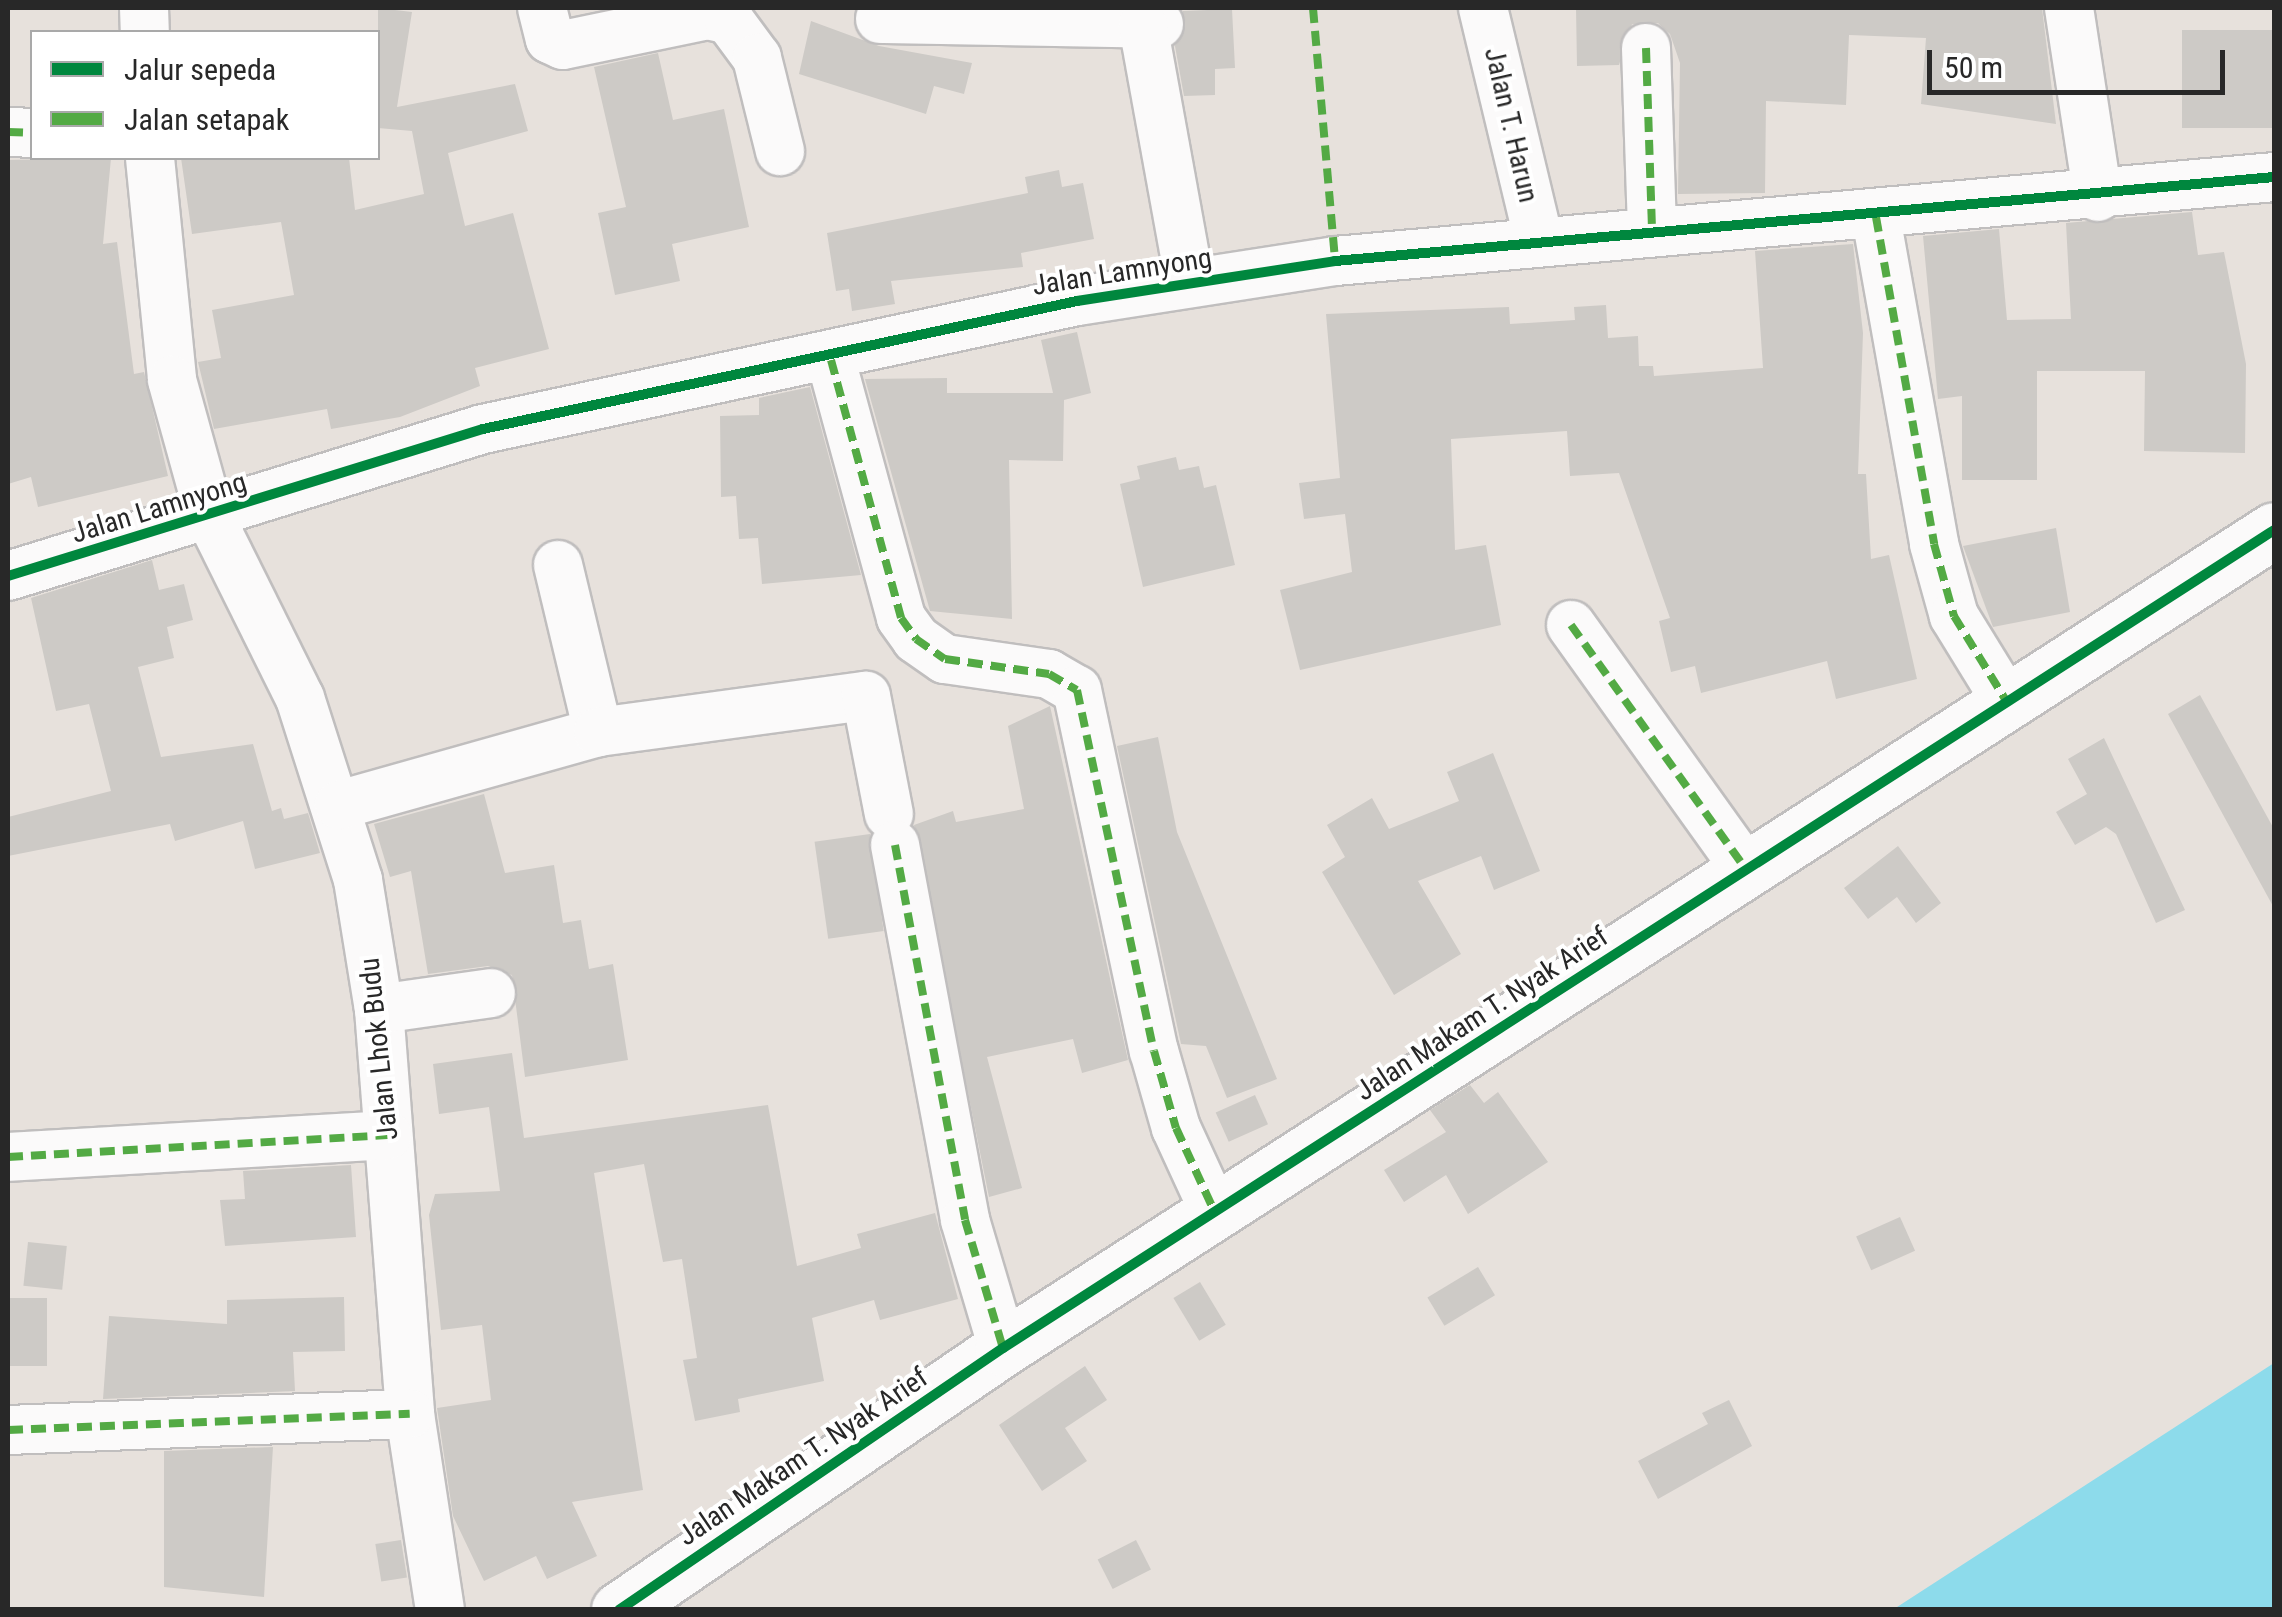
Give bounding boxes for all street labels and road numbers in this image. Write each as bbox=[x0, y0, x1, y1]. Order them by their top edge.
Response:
street label: Jalan T. Harun bbox=[1477, 44, 1545, 206]
street label: Jalan Lamnyong bbox=[1030, 241, 1214, 303]
street label: Jalan Lamnyong bbox=[68, 465, 250, 551]
street label: Jalan Makam T. Nyak Arief bbox=[1349, 920, 1615, 1108]
street label: Jalan Lhok Budu bbox=[353, 956, 405, 1142]
street label: Jalan Makam T. Nyak Arief bbox=[671, 1361, 935, 1553]

